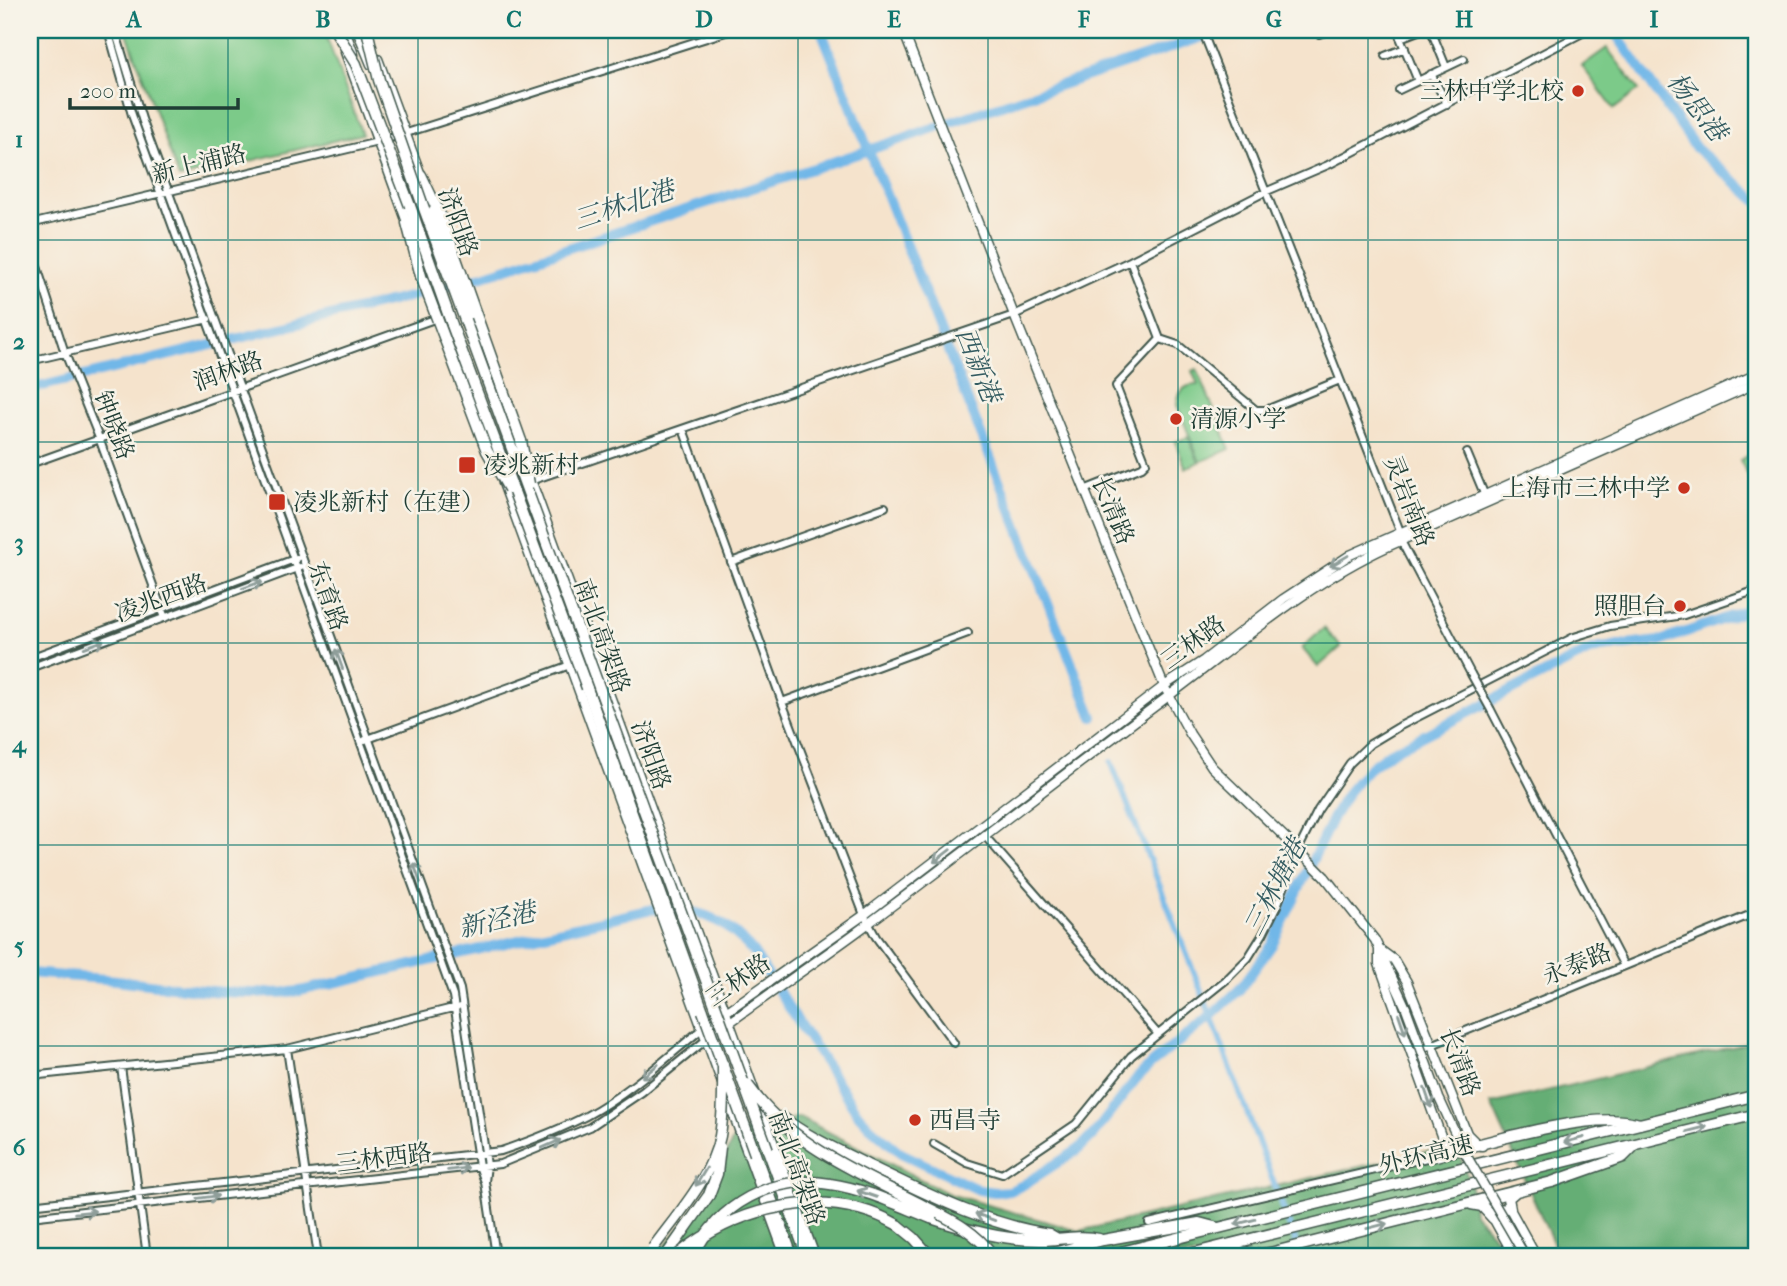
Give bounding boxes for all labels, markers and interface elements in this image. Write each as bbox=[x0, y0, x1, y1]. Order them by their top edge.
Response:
text: A bbox=[125, 6, 143, 33]
text: B bbox=[316, 6, 331, 33]
text: C bbox=[506, 6, 522, 33]
text: D bbox=[695, 6, 713, 33]
text: E bbox=[887, 6, 901, 33]
text: F bbox=[1077, 6, 1091, 33]
text: G bbox=[1266, 6, 1282, 33]
text: H bbox=[1455, 6, 1473, 33]
text: I bbox=[1650, 6, 1659, 33]
scale bar bbox=[70, 66, 238, 110]
water label: 杨思港 bbox=[1661, 67, 1735, 150]
place label: 三林中学北校 bbox=[1420, 77, 1564, 105]
text: 200 m bbox=[80, 79, 136, 103]
marker: 三林中学北校 bbox=[1570, 83, 1586, 99]
text: 1 bbox=[15, 126, 23, 153]
street label: 新上浦路 bbox=[149, 139, 249, 189]
water label: 三林北港 bbox=[570, 173, 681, 236]
street label: 济阳路 bbox=[433, 183, 483, 261]
water label: 西新港 bbox=[949, 323, 1008, 410]
text: 2 bbox=[13, 328, 25, 355]
street label: 润林路 bbox=[189, 346, 267, 396]
street label: 钟晓路 bbox=[88, 386, 140, 464]
place label: 清源小学 bbox=[1190, 405, 1286, 433]
marker: 清源小学 bbox=[1168, 411, 1184, 427]
place label: 凌兆新村 bbox=[483, 451, 579, 479]
street label: 灵岩南路 bbox=[1378, 451, 1440, 551]
marker: 凌兆新村 bbox=[457, 455, 477, 475]
street label: 长清路 bbox=[1086, 471, 1140, 549]
place label: 上海市三林中学 bbox=[1502, 474, 1670, 502]
marker: 上海市三林中学 bbox=[1676, 480, 1692, 496]
place label: 凌兆新村（在建） bbox=[293, 488, 485, 516]
marker: 凌兆新村（在建） bbox=[267, 492, 287, 512]
text: 3 bbox=[14, 529, 24, 556]
one-way arrow bbox=[1329, 555, 1349, 569]
street label: 东育路 bbox=[303, 557, 353, 635]
street label: 凌兆西路 bbox=[111, 568, 211, 628]
street label: 南北高架路 bbox=[568, 575, 636, 697]
one-way arrow bbox=[240, 578, 262, 590]
place label: 照胆台 bbox=[1594, 592, 1666, 620]
marker: 照胆台 bbox=[1672, 598, 1688, 614]
street label: 三林路 bbox=[1156, 610, 1230, 674]
one-way arrow bbox=[82, 637, 104, 649]
one-way arrow bbox=[332, 649, 344, 671]
street label: 济阳路 bbox=[626, 716, 676, 794]
text: 4 bbox=[11, 731, 27, 758]
water label: 三林塘港 bbox=[1238, 831, 1314, 940]
one-way arrow bbox=[933, 848, 952, 863]
one-way arrow bbox=[410, 862, 422, 884]
water label: 新泾港 bbox=[456, 895, 541, 944]
text: 5 bbox=[14, 932, 24, 959]
street label: 永泰路 bbox=[1538, 938, 1616, 990]
street label: 三林路 bbox=[700, 948, 776, 1012]
one-way arrow bbox=[1397, 1013, 1409, 1035]
street label: 长清路 bbox=[1434, 1023, 1486, 1101]
one-way arrow bbox=[642, 1063, 660, 1079]
one-way arrow bbox=[1423, 1087, 1435, 1109]
place label: 西昌寺 bbox=[929, 1106, 1001, 1134]
street label: 南北高架路 bbox=[763, 1107, 831, 1229]
marker: 西昌寺 bbox=[907, 1112, 923, 1128]
one-way arrow bbox=[1685, 1122, 1708, 1135]
street label: 外环高速 bbox=[1376, 1130, 1476, 1180]
text: 6 bbox=[13, 1134, 26, 1161]
one-way arrow bbox=[1563, 1134, 1586, 1147]
one-way arrow bbox=[540, 1137, 561, 1150]
street label: 三林西路 bbox=[335, 1138, 433, 1178]
one-way arrow bbox=[446, 1162, 469, 1175]
one-way arrow bbox=[694, 1167, 708, 1187]
one-way arrow bbox=[857, 1187, 879, 1199]
one-way arrow bbox=[196, 1190, 218, 1203]
one-way arrow bbox=[73, 1205, 96, 1218]
one-way arrow bbox=[975, 1210, 997, 1222]
one-way arrow bbox=[1234, 1215, 1257, 1229]
one-way arrow bbox=[1365, 1219, 1388, 1232]

